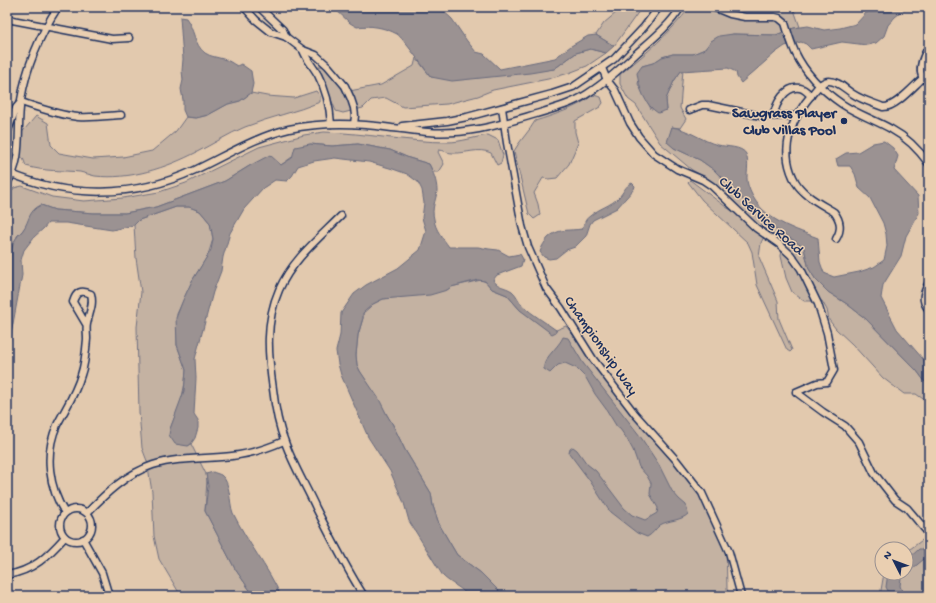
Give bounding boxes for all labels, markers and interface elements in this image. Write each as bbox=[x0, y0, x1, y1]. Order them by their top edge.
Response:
place label: Sawgrass Player Club Villas Pool bbox=[732, 105, 838, 140]
marker: Sawgrass Player Club Villas Pool bbox=[839, 116, 849, 126]
street label: Club Service Road bbox=[714, 173, 808, 260]
street label: Championship Way bbox=[559, 293, 642, 400]
north arrow bbox=[874, 541, 914, 581]
text: N bbox=[881, 549, 895, 562]

